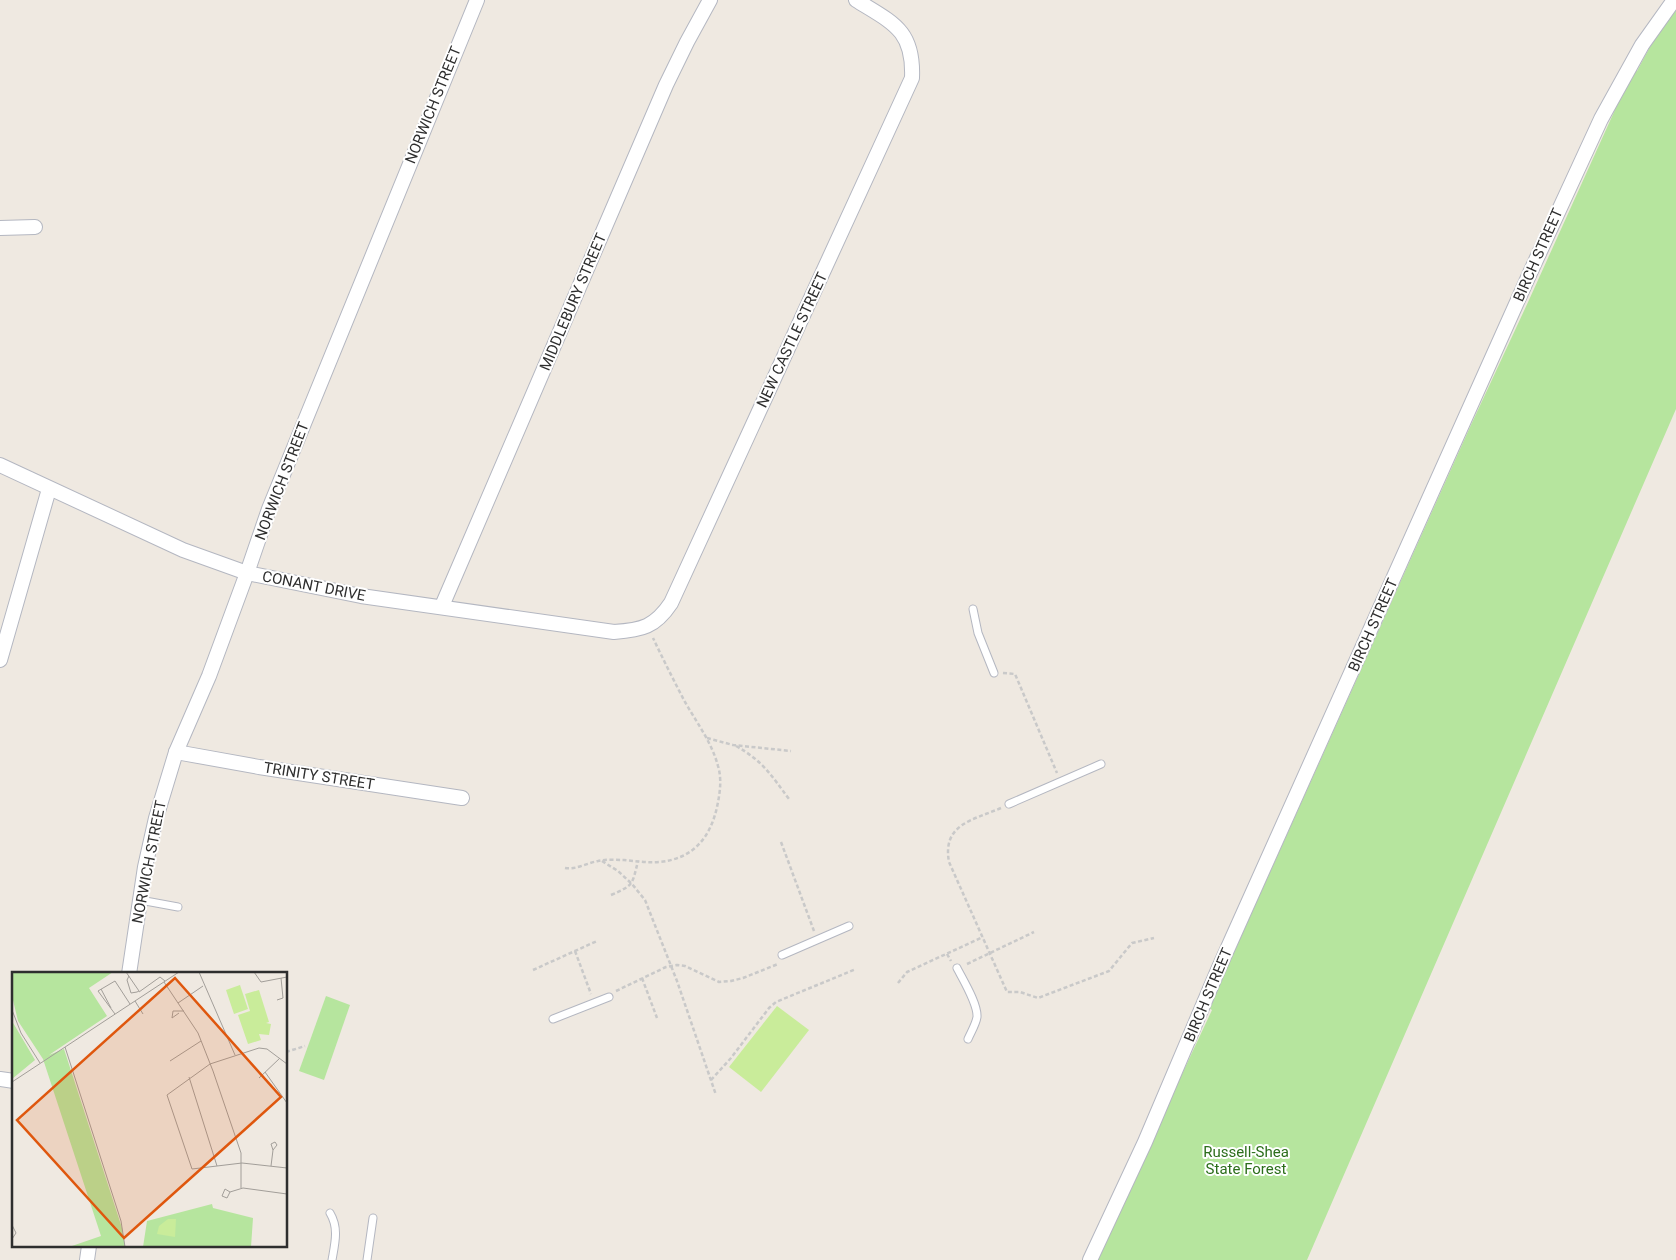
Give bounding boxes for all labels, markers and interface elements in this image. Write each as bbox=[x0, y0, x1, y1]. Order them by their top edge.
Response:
street label: NORWICH STREET bbox=[401, 44, 465, 166]
street label: BIRCH STREET bbox=[1509, 206, 1567, 304]
street label: MIDDLEBURY STREET bbox=[536, 231, 610, 373]
street label: NEW CASTLE STREET bbox=[753, 269, 831, 411]
street label: NORWICH STREET bbox=[251, 419, 313, 543]
street label: CONANT DRIVE bbox=[261, 567, 368, 605]
street label: BIRCH STREET bbox=[1344, 576, 1402, 674]
street label: TRINITY STREET bbox=[262, 758, 376, 794]
street label: NORWICH STREET bbox=[128, 799, 170, 925]
street label: BIRCH STREET bbox=[1180, 945, 1236, 1045]
inset map bbox=[12, 972, 288, 1248]
park label: Russell-Shea State Forest bbox=[1203, 1143, 1289, 1178]

